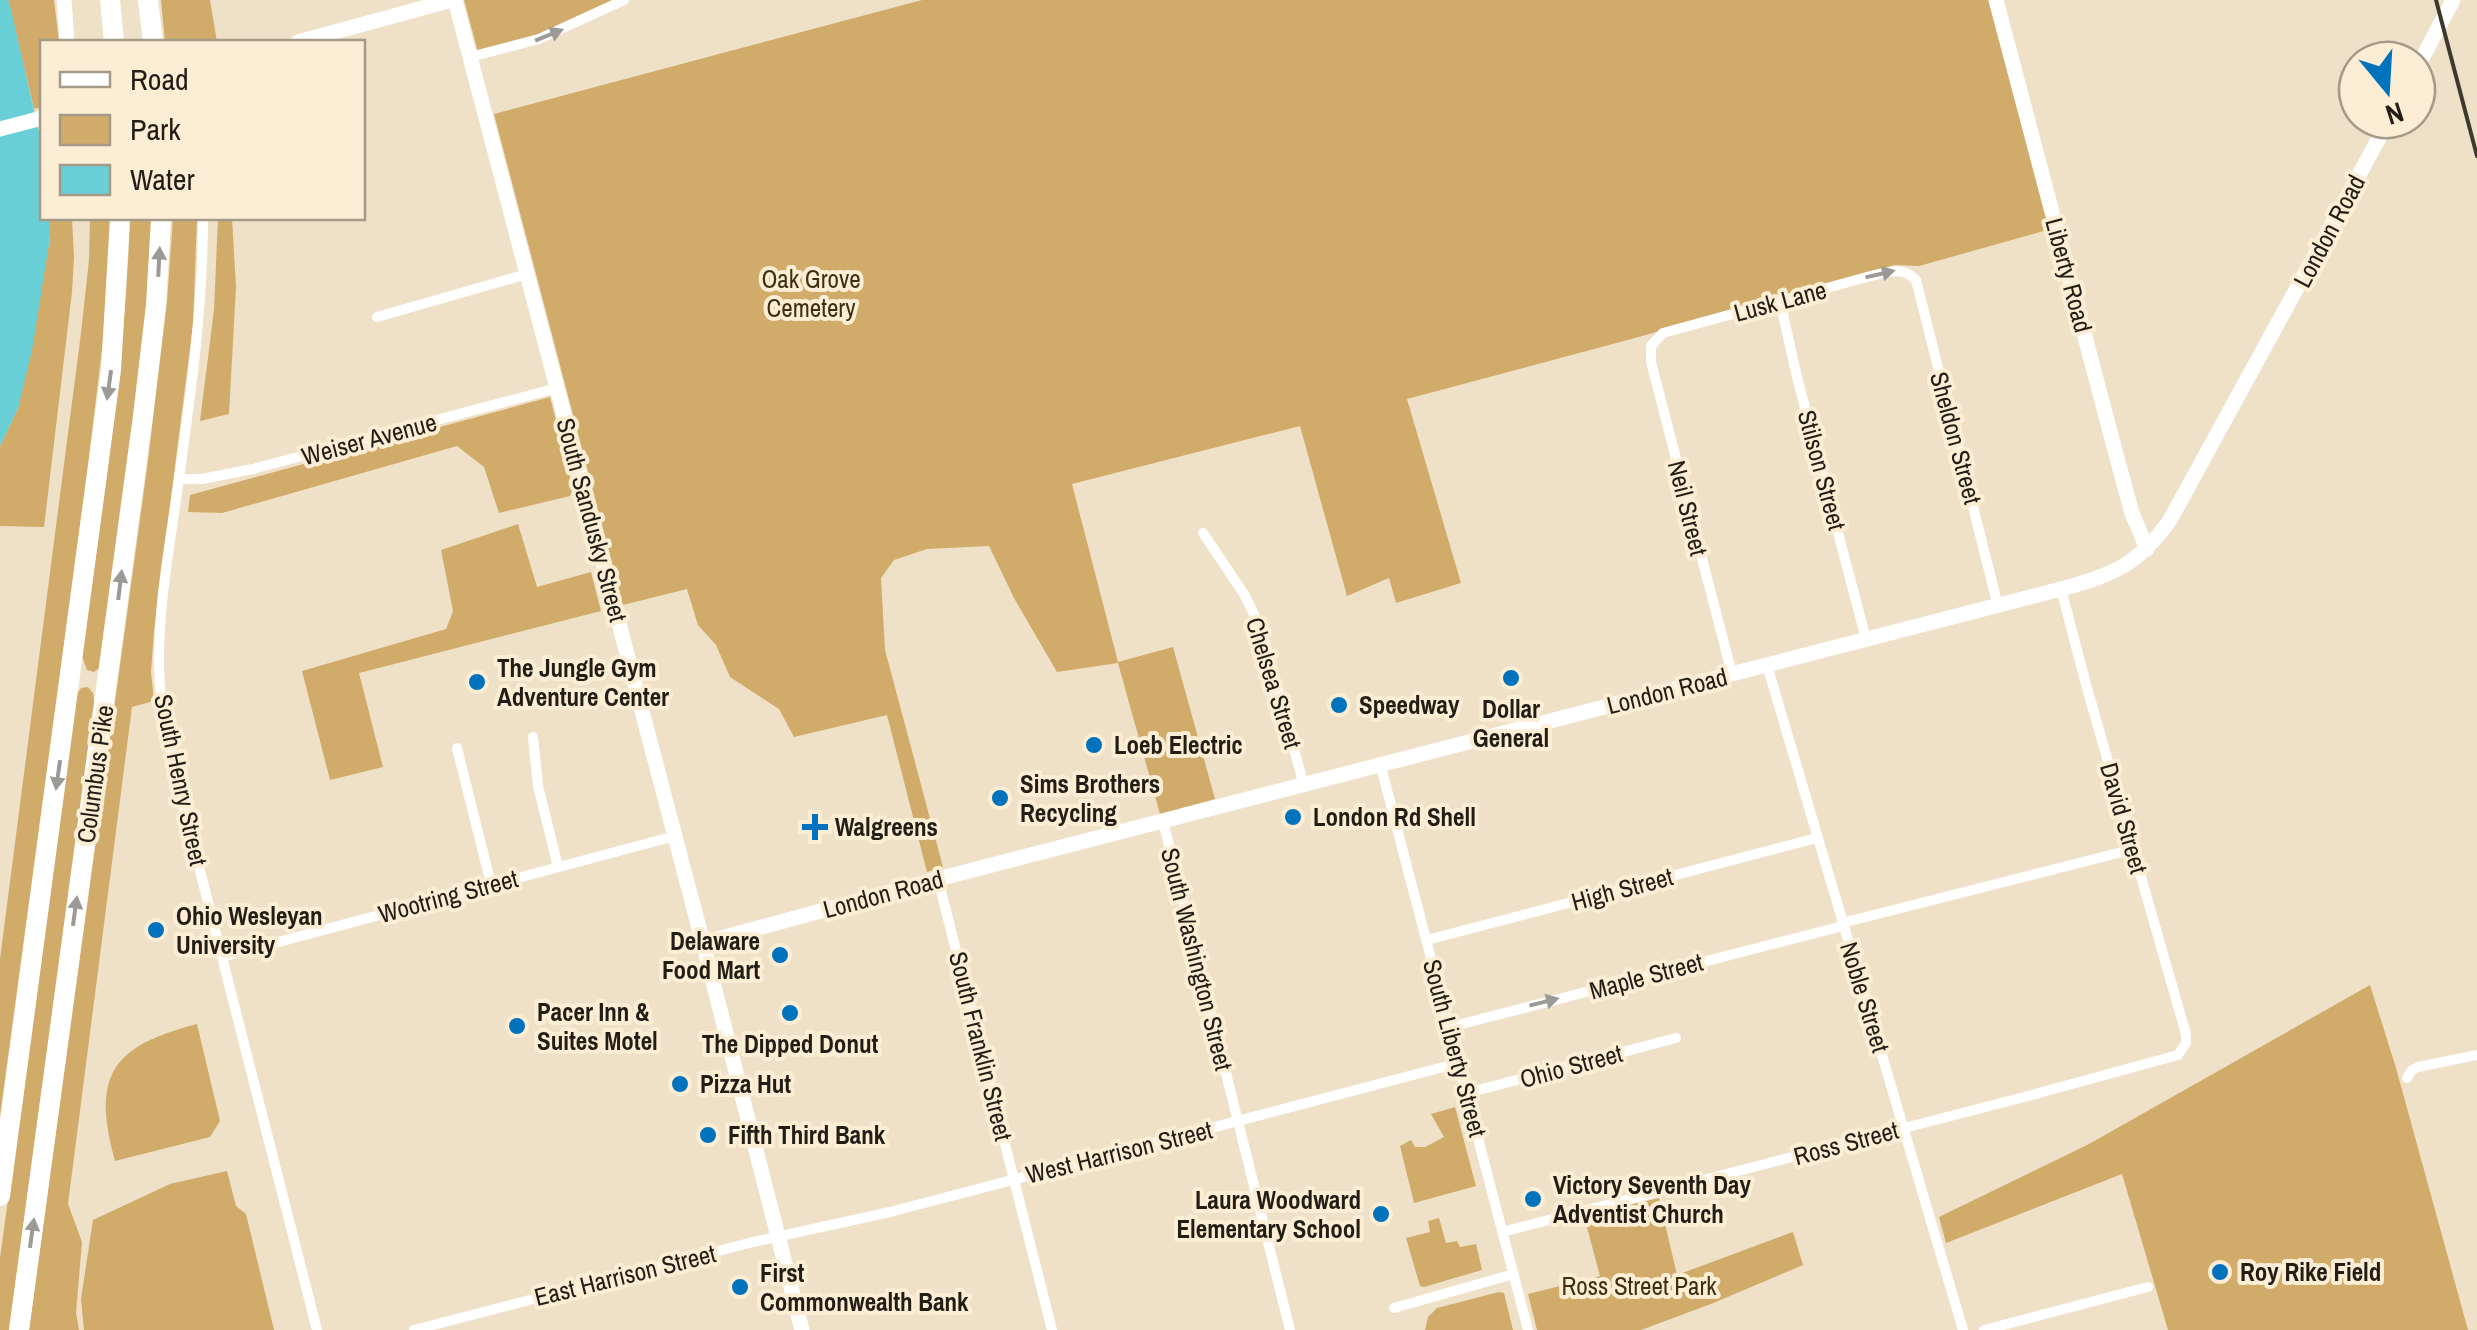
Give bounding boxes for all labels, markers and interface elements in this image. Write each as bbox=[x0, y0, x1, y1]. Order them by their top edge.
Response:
one-way arrow bbox=[535, 26, 565, 42]
legend bbox=[40, 40, 365, 220]
north arrow bbox=[2337, 40, 2437, 140]
text: Road bbox=[130, 59, 189, 99]
text: N bbox=[2381, 93, 2408, 134]
text: Park bbox=[130, 109, 181, 149]
text: Water bbox=[130, 159, 196, 199]
street label: London Road bbox=[2285, 169, 2373, 293]
street label: Liberty Road bbox=[2037, 214, 2101, 336]
one-way arrow bbox=[151, 246, 167, 278]
park label: Oak Grove Cemetery bbox=[761, 262, 861, 325]
one-way arrow bbox=[1865, 266, 1896, 281]
street label: Lusk Lane bbox=[1730, 272, 1830, 330]
street label: Sheldon Street bbox=[1922, 368, 1990, 508]
one-way arrow bbox=[101, 369, 117, 401]
street label: Weiser Avenue bbox=[298, 405, 440, 473]
street label: Stilson Street bbox=[1790, 406, 1854, 534]
street label: South Sandusky Street bbox=[548, 414, 636, 626]
street label: Neil Street bbox=[1660, 457, 1716, 559]
one-way arrow bbox=[112, 569, 128, 600]
street label: Chelsea Street bbox=[1238, 613, 1310, 753]
place label: The Jungle Gym Adventure Center bbox=[497, 651, 669, 714]
street label: London Road bbox=[1603, 660, 1731, 722]
marker: Dollar General bbox=[1500, 667, 1522, 689]
marker: The Jungle Gym Adventure Center bbox=[466, 671, 488, 693]
place label: Speedway bbox=[1359, 688, 1460, 722]
street label: South Henry Street bbox=[146, 691, 216, 869]
place label: Dollar General bbox=[1473, 692, 1549, 755]
marker: Speedway bbox=[1328, 694, 1350, 716]
street label: Columbus Pike bbox=[68, 703, 122, 845]
place label: Loeb Electric bbox=[1114, 728, 1243, 762]
marker: Loeb Electric bbox=[1083, 734, 1105, 756]
street label: David Street bbox=[2092, 759, 2156, 878]
one-way arrow bbox=[49, 760, 65, 792]
place label: Sims Brothers Recycling bbox=[1020, 767, 1160, 830]
marker: Sims Brothers Recycling bbox=[989, 787, 1011, 809]
place label: London Rd Shell bbox=[1313, 800, 1476, 834]
marker: London Rd Shell bbox=[1282, 806, 1304, 828]
place label: Walgreens bbox=[835, 810, 938, 844]
marker: Walgreens bbox=[804, 816, 826, 838]
street label: South Washington Street bbox=[1153, 844, 1241, 1074]
street label: High Street bbox=[1568, 859, 1677, 919]
street label: Wootring Street bbox=[374, 861, 522, 931]
street label: London Road bbox=[819, 862, 947, 926]
one-way arrow bbox=[68, 895, 84, 927]
place label: Ohio Wesleyan University bbox=[176, 899, 323, 962]
marker: Ohio Wesleyan University bbox=[145, 919, 167, 941]
place label: Delaware Food Mart bbox=[662, 924, 760, 987]
street label: Noble Street bbox=[1832, 938, 1898, 1057]
marker: Delaware Food Mart bbox=[769, 944, 791, 966]
street label: Maple Street bbox=[1585, 944, 1707, 1007]
street label: South Franklin Street bbox=[941, 948, 1021, 1144]
street label: South Liberty Street bbox=[1415, 956, 1495, 1141]
one-way arrow bbox=[1529, 994, 1560, 1009]
place label: Pacer Inn & Suites Motel bbox=[537, 995, 658, 1058]
marker: The Dipped Donut bbox=[779, 1002, 801, 1024]
marker: Pacer Inn & Suites Motel bbox=[506, 1015, 528, 1037]
place label: The Dipped Donut bbox=[702, 1027, 878, 1061]
street label: Ohio Street bbox=[1516, 1036, 1626, 1096]
place label: Pizza Hut bbox=[700, 1067, 791, 1101]
marker: Pizza Hut bbox=[669, 1073, 691, 1095]
street label: West Harrison Street bbox=[1022, 1112, 1216, 1192]
street label: Ross Street bbox=[1790, 1113, 1902, 1173]
place label: Fifth Third Bank bbox=[728, 1118, 886, 1152]
marker: Fifth Third Bank bbox=[697, 1124, 719, 1146]
place label: Victory Seventh Day Adventist Church bbox=[1553, 1168, 1752, 1231]
place label: Laura Woodward Elementary School bbox=[1176, 1183, 1361, 1246]
marker: Victory Seventh Day Adventist Church bbox=[1522, 1188, 1544, 1210]
marker: Laura Woodward Elementary School bbox=[1370, 1203, 1392, 1225]
one-way arrow bbox=[24, 1217, 40, 1249]
street label: East Harrison Street bbox=[531, 1236, 720, 1314]
place label: Roy Rike Field bbox=[2240, 1255, 2381, 1289]
place label: First Commonwealth Bank bbox=[760, 1256, 969, 1319]
marker: Roy Rike Field bbox=[2209, 1261, 2231, 1283]
park label: Ross Street Park bbox=[1562, 1269, 1717, 1303]
marker: First Commonwealth Bank bbox=[729, 1276, 751, 1298]

